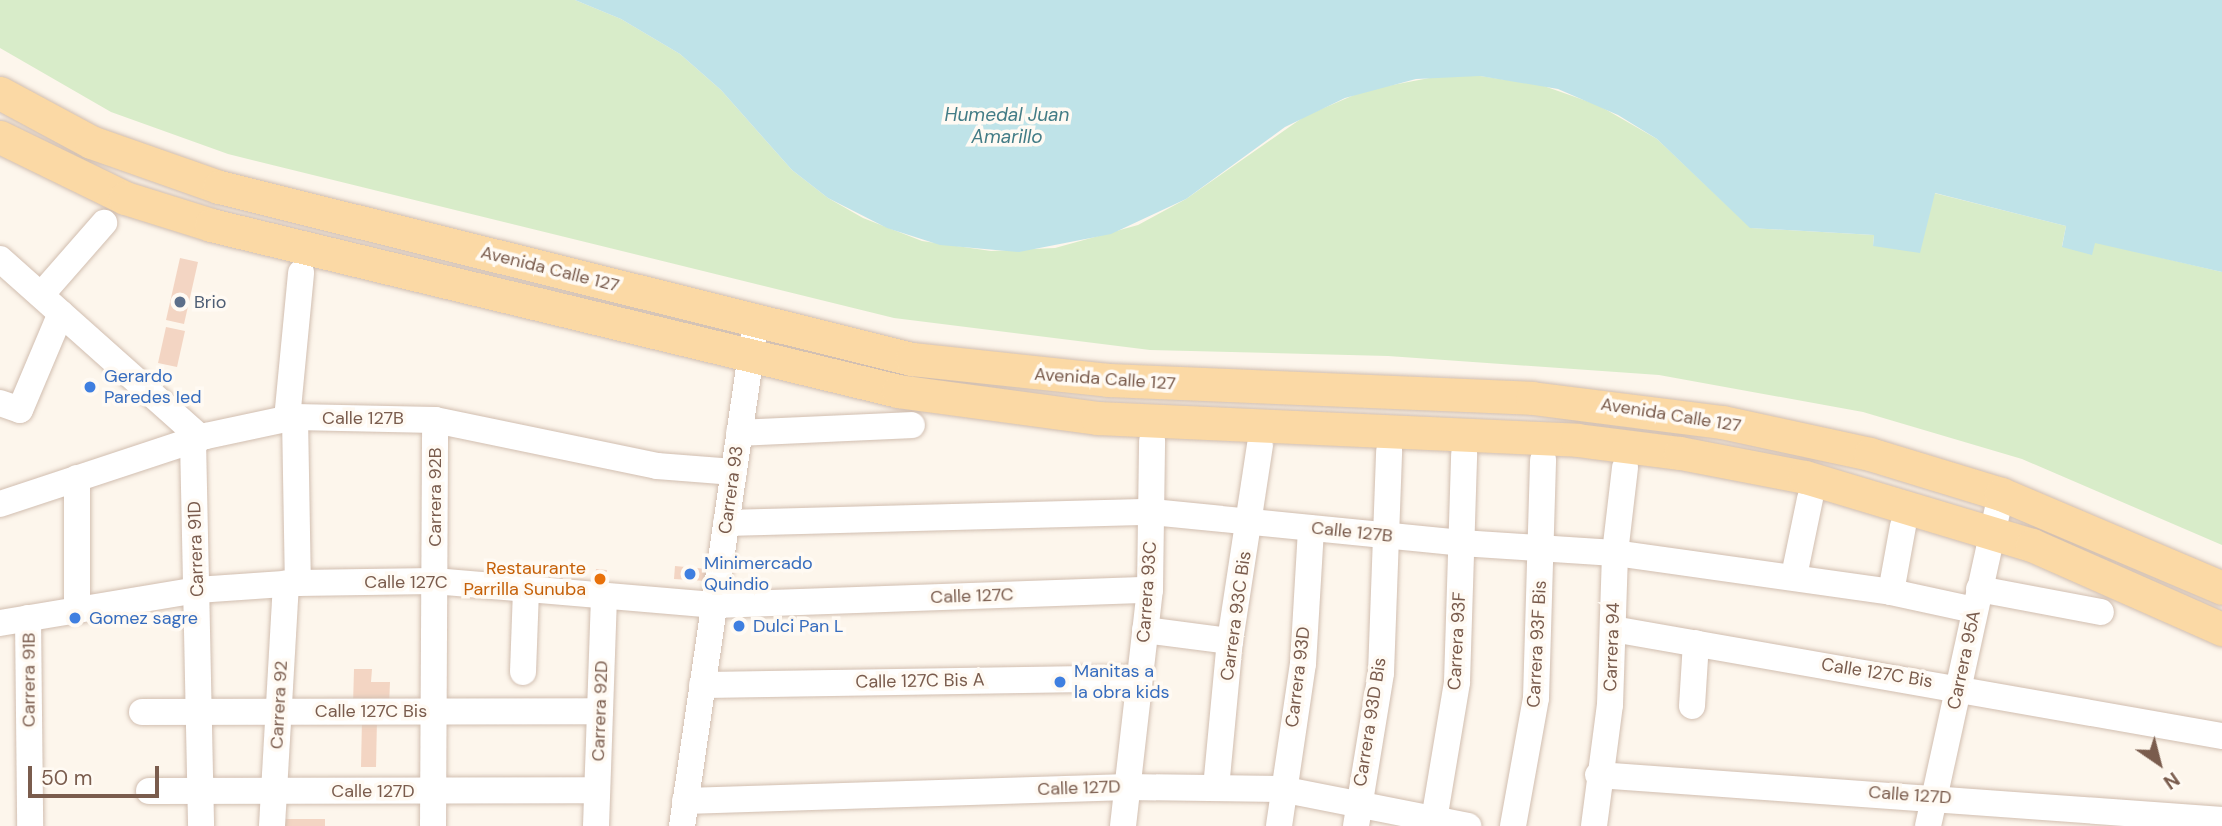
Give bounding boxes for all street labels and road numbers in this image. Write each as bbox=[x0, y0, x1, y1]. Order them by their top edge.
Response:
street label: Avenida Calle 127 bbox=[479, 241, 621, 297]
street label: Avenida Calle 127 bbox=[1033, 363, 1177, 395]
street label: Avenida Calle 127 bbox=[1599, 393, 1743, 437]
street label: Calle 127B bbox=[322, 407, 404, 429]
street label: Carrera 93 bbox=[714, 445, 748, 535]
street label: Carrera 92B bbox=[424, 447, 446, 547]
street label: Carrera 91D bbox=[184, 501, 208, 597]
street label: Calle 127B bbox=[1310, 517, 1394, 547]
street label: Carrera 93C bbox=[1133, 541, 1161, 643]
street label: Carrera 93C Bis bbox=[1216, 550, 1256, 682]
street label: Calle 127C bbox=[364, 571, 448, 593]
street label: Carrera 93F Bis bbox=[1523, 580, 1551, 708]
street label: Calle 127C bbox=[930, 584, 1014, 608]
street label: Carrera 93F bbox=[1444, 591, 1470, 691]
street label: Carrera 94 bbox=[1600, 602, 1624, 692]
street label: Carrera 95A bbox=[1943, 609, 1985, 711]
street label: Carrera 93D bbox=[1281, 625, 1315, 729]
street label: Carrera 91B bbox=[18, 633, 40, 727]
street label: Calle 127C Bis bbox=[1820, 654, 1934, 692]
street label: Carrera 93D Bis bbox=[1349, 656, 1391, 788]
street label: Carrera 92 bbox=[266, 660, 292, 750]
street label: Carrera 92D bbox=[587, 660, 613, 762]
street label: Calle 127C Bis A bbox=[855, 669, 985, 693]
street label: Calle 127C Bis bbox=[315, 700, 427, 722]
street label: Calle 127D bbox=[1037, 776, 1121, 800]
street label: Calle 127D bbox=[331, 780, 415, 802]
street label: Calle 127D bbox=[1868, 781, 1952, 809]

